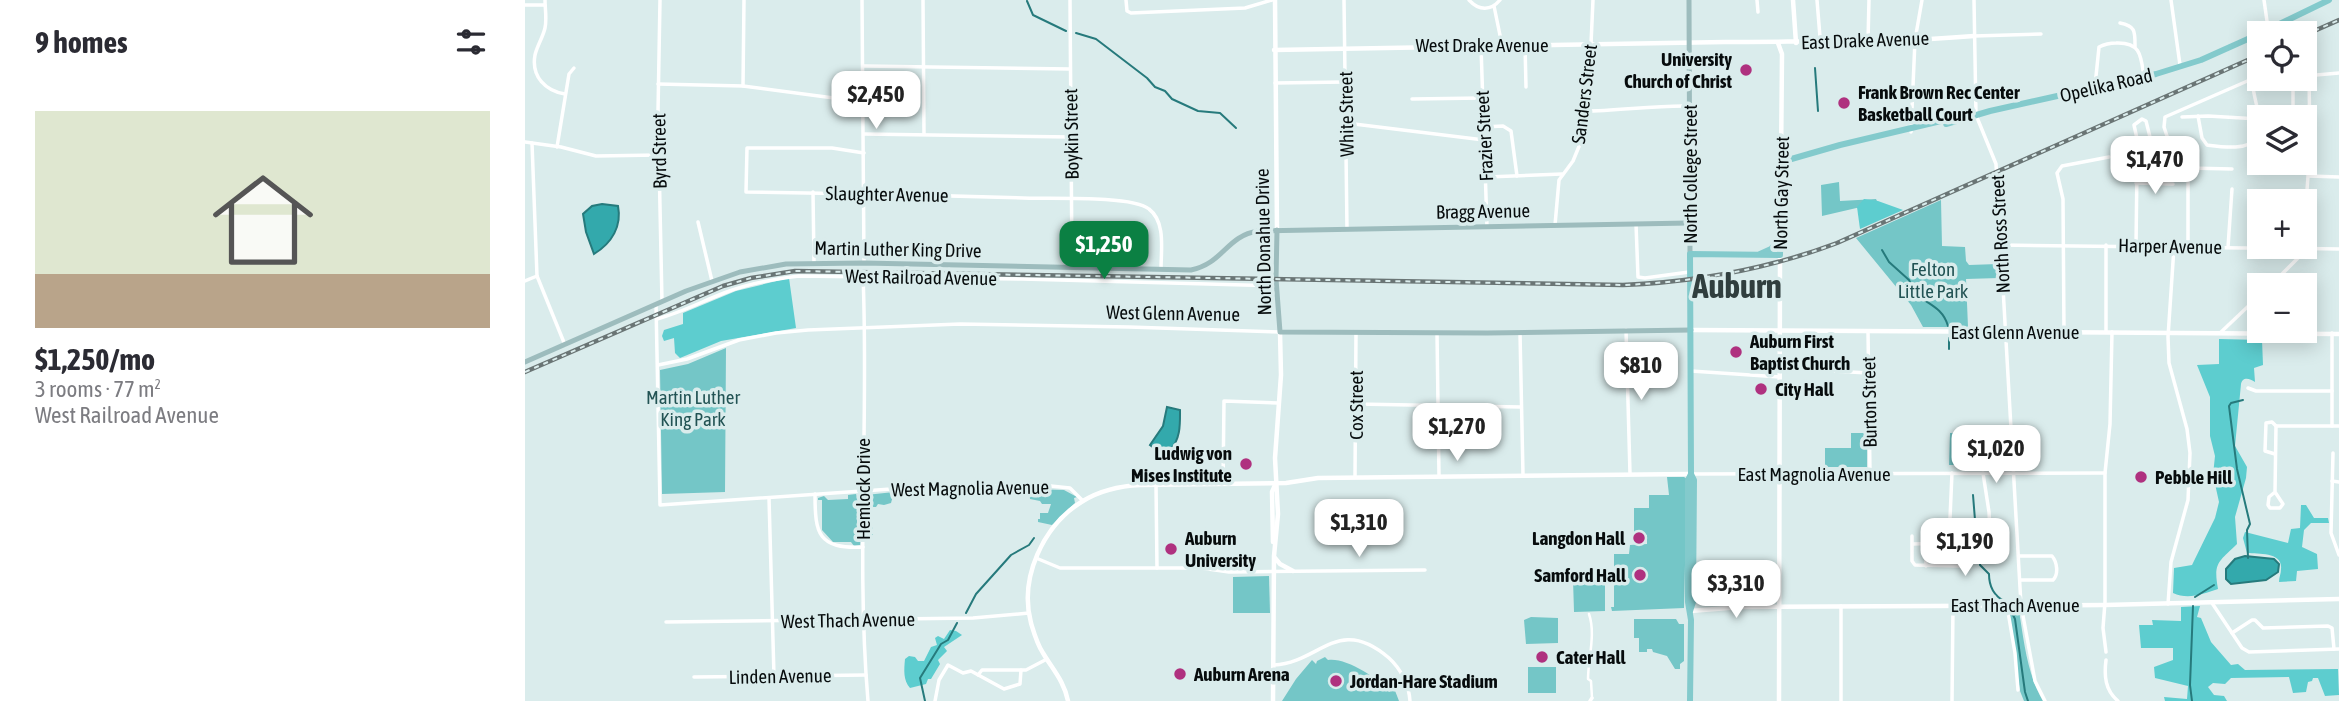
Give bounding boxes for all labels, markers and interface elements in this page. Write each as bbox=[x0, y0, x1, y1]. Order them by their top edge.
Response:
map controls bbox=[2247, 21, 2317, 343]
button: locate bbox=[2247, 21, 2317, 91]
icon: filters bbox=[452, 23, 490, 61]
text: 9 homes bbox=[35, 25, 128, 59]
street label: East Drake Avenue bbox=[1801, 27, 1929, 53]
street label: West Drake Avenue bbox=[1415, 34, 1549, 56]
street label: Sanders Street bbox=[1567, 43, 1601, 145]
place label: University Church of Christ bbox=[1624, 48, 1733, 92]
marker: University Church of Christ bbox=[1738, 62, 1754, 78]
street label: Opelika Road bbox=[2058, 64, 2154, 106]
street label: White Street bbox=[1334, 71, 1358, 157]
pin: $2,450 bbox=[819, 72, 933, 131]
text: $2,450 bbox=[848, 81, 905, 107]
place label: Frank Brown Rec Center Basketball Court bbox=[1858, 81, 2020, 125]
street label: Boykin Street bbox=[1059, 88, 1083, 180]
street label: Frazier Street bbox=[1471, 90, 1497, 182]
marker: Frank Brown Rec Center Basketball Court bbox=[1836, 95, 1852, 111]
street label: North College Street bbox=[1679, 104, 1701, 244]
button: layers bbox=[2247, 105, 2317, 175]
street label: Byrd Street bbox=[647, 113, 671, 189]
street label: North Gay Street bbox=[1769, 136, 1793, 250]
pin: $1,470 bbox=[2098, 136, 2212, 196]
text: $1,470 bbox=[2127, 146, 2184, 172]
icon: home bbox=[200, 157, 326, 283]
street label: North Donahue Drive bbox=[1251, 168, 1275, 316]
street label: North Ross Street bbox=[1986, 174, 2014, 294]
street label: Slaughter Avenue bbox=[825, 182, 949, 206]
button: + bbox=[2247, 189, 2317, 259]
street label: Bragg Avenue bbox=[1436, 199, 1530, 223]
pin: $1,250 bbox=[1047, 222, 1161, 281]
text: $1,250 bbox=[1076, 231, 1133, 257]
street label: Harper Avenue bbox=[2118, 234, 2222, 258]
street label: Martin Luther King Drive bbox=[814, 237, 982, 261]
park label: Felton Little Park bbox=[1898, 258, 1969, 302]
street label: West Railroad Avenue bbox=[845, 265, 997, 289]
district label: Auburn bbox=[1691, 267, 1782, 305]
button: − bbox=[2247, 273, 2317, 343]
street label: West Glenn Avenue bbox=[1106, 301, 1240, 325]
street label: East Glenn Avenue bbox=[1951, 321, 2079, 343]
place label: Auburn First Baptist Church bbox=[1749, 330, 1850, 374]
text: $1,250/mo bbox=[35, 342, 155, 376]
pin: $810 bbox=[1600, 342, 1682, 402]
marker: Auburn First Baptist Church bbox=[1728, 344, 1744, 360]
text: $810 bbox=[1620, 352, 1662, 378]
street label: Burton Street bbox=[1857, 356, 1881, 448]
street label: Cox Street bbox=[1345, 370, 1367, 440]
text: 3 rooms · 77 m² bbox=[35, 376, 161, 402]
place label: City Hall bbox=[1775, 378, 1835, 400]
marker: City Hall bbox=[1753, 381, 1769, 397]
park label: Martin Luther King Park bbox=[646, 386, 740, 430]
text: West Railroad Avenue bbox=[35, 402, 219, 428]
pin: $1,270 bbox=[1400, 404, 1514, 463]
text: $1,270 bbox=[1429, 413, 1486, 439]
pin: $1,020 bbox=[1939, 426, 2053, 485]
text: $1,020 bbox=[1968, 435, 2025, 461]
street label: Hemlock Drive bbox=[852, 438, 874, 540]
place label: Ludwig von Mises Institute bbox=[1131, 442, 1232, 486]
marker: Ludwig von Mises Institute bbox=[1238, 456, 1254, 472]
street label: East Magnolia Avenue bbox=[1737, 463, 1891, 485]
place label: Pebble Hill bbox=[2155, 466, 2233, 488]
marker: Pebble Hill bbox=[2133, 469, 2149, 485]
street label: West Magnolia Avenue bbox=[891, 476, 1049, 500]
pin: $1,310 bbox=[1302, 500, 1416, 559]
text: $1,310 bbox=[1331, 509, 1388, 535]
pin: $1,190 bbox=[1908, 518, 2022, 578]
place label: Auburn University bbox=[1184, 527, 1256, 571]
place label: Langdon Hall bbox=[1532, 527, 1626, 549]
text: $1,190 bbox=[1937, 528, 1994, 554]
marker: Langdon Hall bbox=[1631, 530, 1647, 546]
marker: Auburn University bbox=[1163, 541, 1179, 557]
pin: $3,310 bbox=[1679, 560, 1793, 620]
place label: Samford Hall bbox=[1534, 564, 1627, 586]
marker: Samford Hall bbox=[1632, 567, 1648, 583]
text: $3,310 bbox=[1708, 570, 1765, 596]
street label: East Thach Avenue bbox=[1950, 594, 2080, 616]
street label: West Thach Avenue bbox=[781, 608, 915, 632]
place label: Cater Hall bbox=[1556, 646, 1626, 668]
marker: Cater Hall bbox=[1534, 649, 1550, 665]
place label: Auburn Arena bbox=[1193, 663, 1290, 685]
street label: Linden Avenue bbox=[728, 664, 832, 688]
marker: Auburn Arena bbox=[1172, 666, 1188, 682]
place label: Jordan-Hare Stadium bbox=[1349, 670, 1498, 692]
marker: Jordan-Hare Stadium bbox=[1328, 673, 1344, 689]

